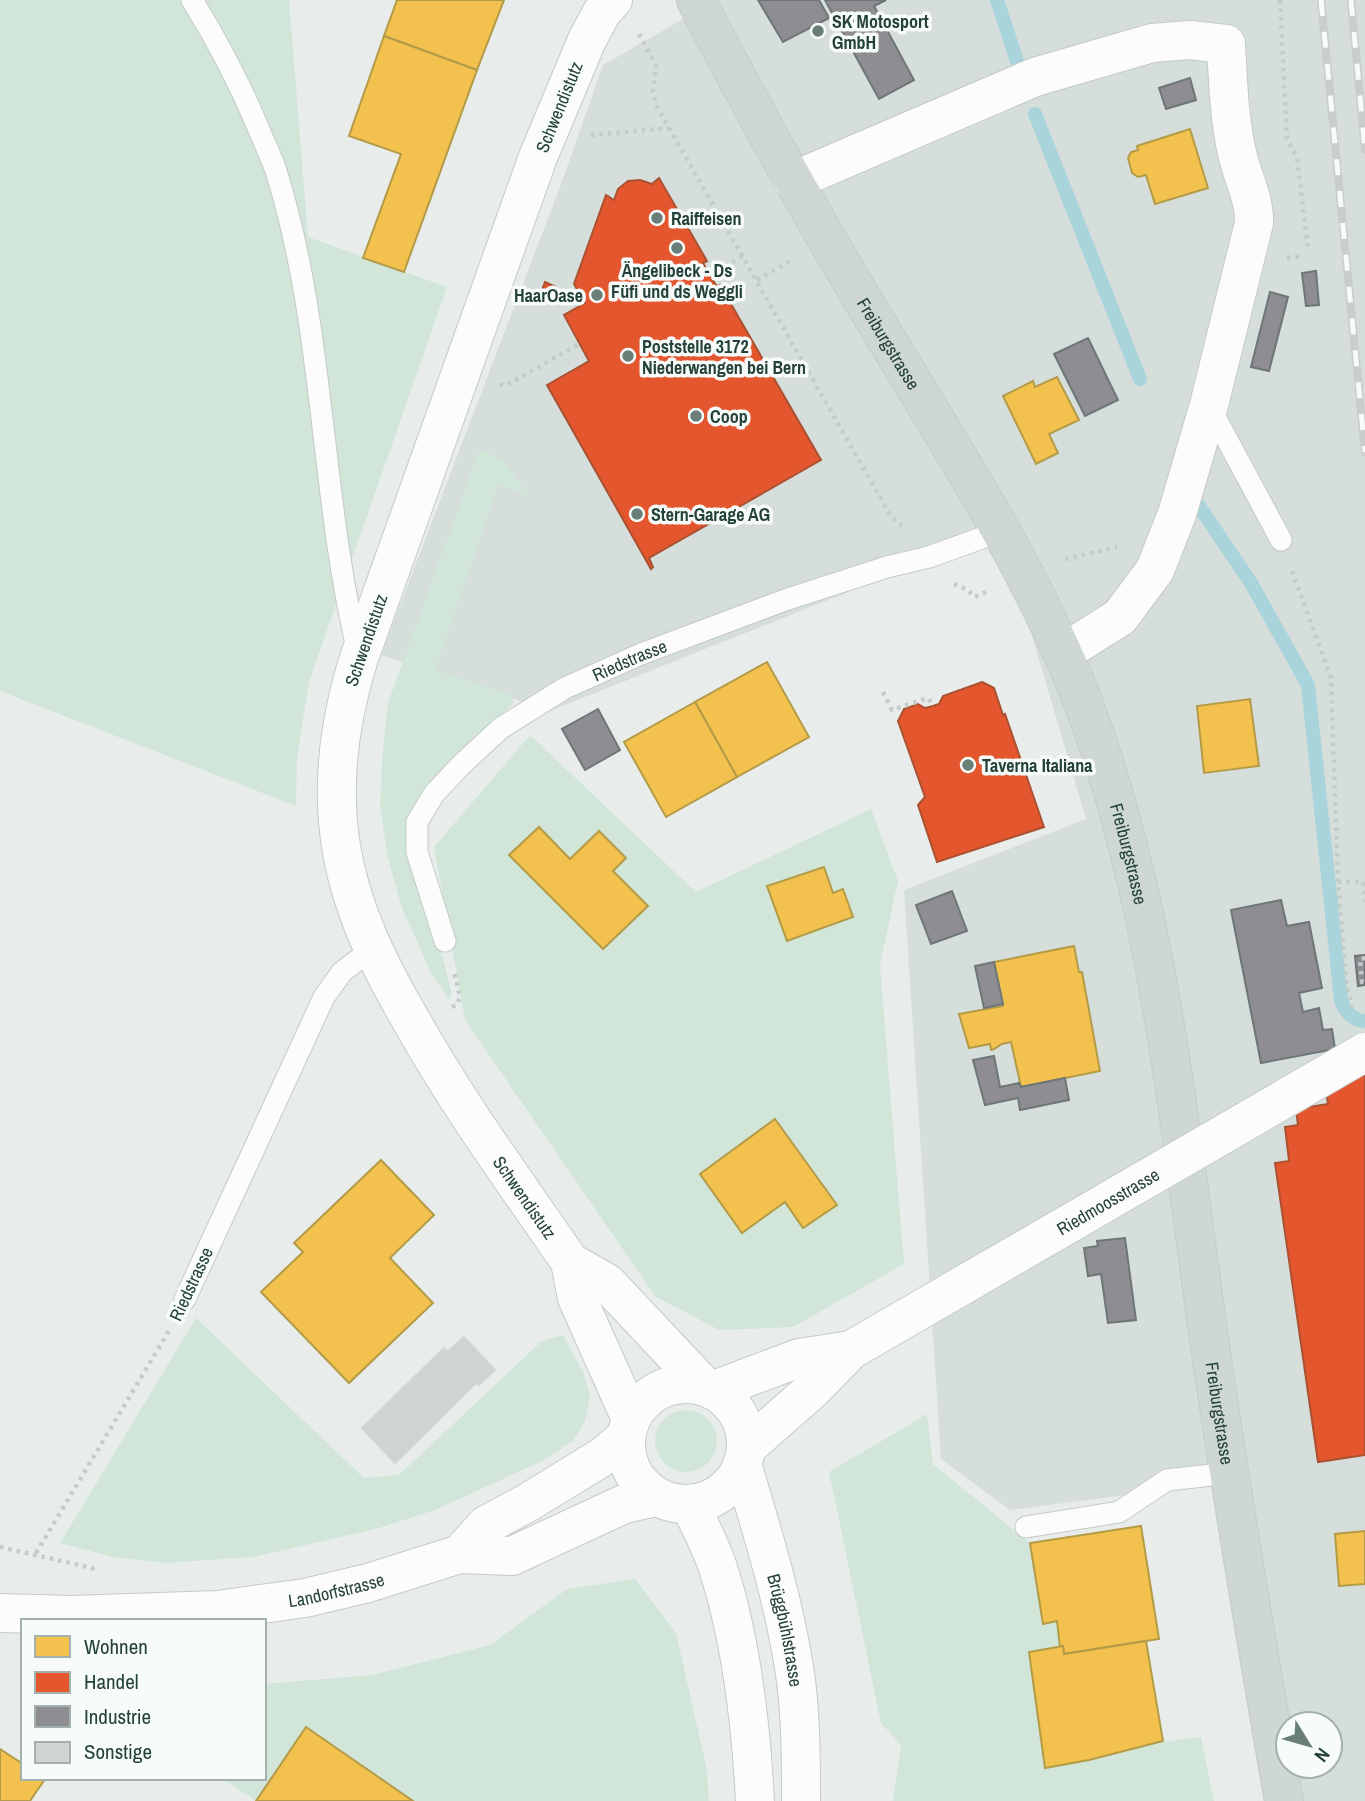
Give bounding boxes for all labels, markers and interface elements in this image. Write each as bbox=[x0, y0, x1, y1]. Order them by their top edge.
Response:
place label: SK Motosport GmbH bbox=[832, 9, 929, 55]
marker: SK Motosport GmbH bbox=[810, 23, 826, 39]
street label: Schwendistutz bbox=[529, 58, 589, 156]
place label: Raiffeisen bbox=[671, 206, 742, 231]
marker: Raiffeisen bbox=[649, 210, 665, 226]
marker: Ängelibeck - Ds Füfi und ds Weggli bbox=[669, 240, 685, 256]
place label: Ängelibeck - Ds Füfi und ds Weggli bbox=[611, 258, 743, 304]
place label: HaarOase bbox=[514, 283, 583, 308]
marker: HaarOase bbox=[589, 287, 605, 303]
street label: Freiburgstrasse bbox=[851, 293, 926, 394]
place label: Poststelle 3172 Niederwangen bei Bern bbox=[642, 334, 806, 380]
marker: Poststelle 3172 Niederwangen bei Bern bbox=[620, 348, 636, 364]
place label: Coop bbox=[710, 404, 748, 429]
marker: Coop bbox=[688, 408, 704, 424]
place label: Stern-Garage AG bbox=[651, 502, 770, 527]
marker: Stern-Garage AG bbox=[629, 506, 645, 522]
street label: Schwendistutz bbox=[339, 591, 393, 689]
street label: Riedstrasse bbox=[588, 633, 670, 687]
place label: Taverna Italiana bbox=[982, 753, 1093, 778]
marker: Taverna Italiana bbox=[960, 757, 976, 773]
street label: Freiburgstrasse bbox=[1104, 800, 1154, 907]
street label: Schwendistutz bbox=[487, 1151, 563, 1244]
street label: Riedmoosstrasse bbox=[1052, 1162, 1164, 1241]
street label: Riedstrasse bbox=[163, 1243, 219, 1325]
street label: Freiburgstrasse bbox=[1200, 1360, 1240, 1466]
street label: Landorfstrasse bbox=[287, 1566, 387, 1613]
street label: Brüggbühlstrasse bbox=[762, 1571, 809, 1688]
legend bbox=[21, 1619, 266, 1780]
text: Wohnen bbox=[84, 1632, 148, 1661]
text: Handel bbox=[84, 1667, 139, 1696]
text: Industrie bbox=[84, 1702, 151, 1731]
north arrow bbox=[1274, 1710, 1344, 1780]
text: Sonstige bbox=[84, 1737, 152, 1766]
text: N bbox=[1309, 1743, 1336, 1768]

